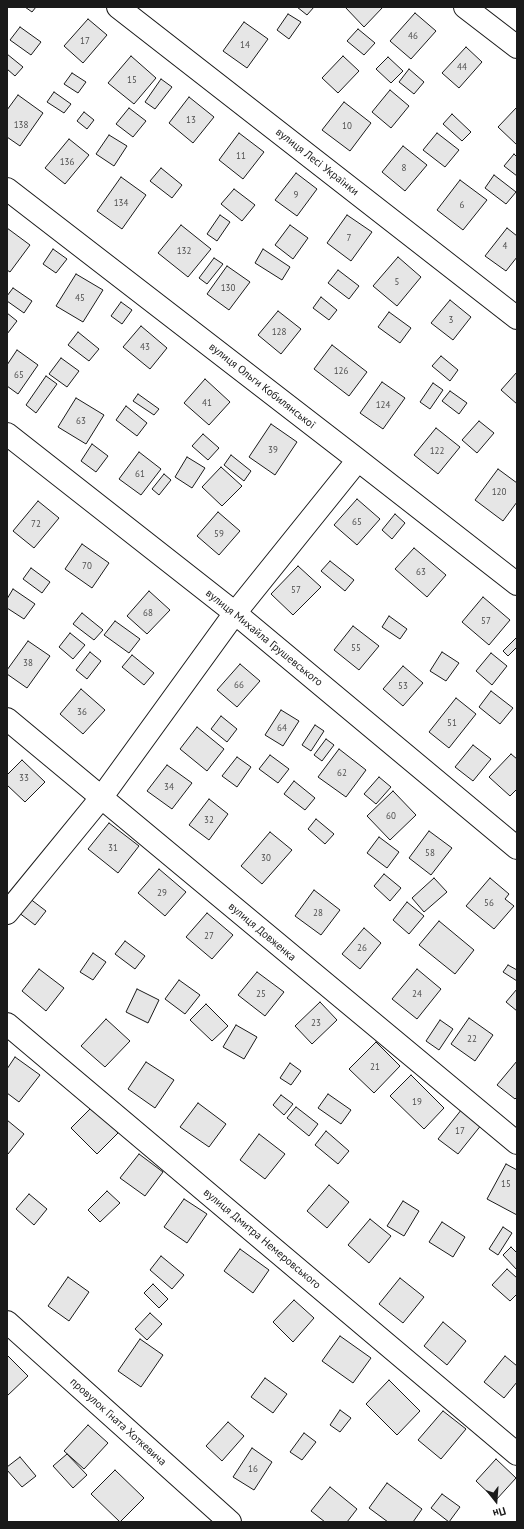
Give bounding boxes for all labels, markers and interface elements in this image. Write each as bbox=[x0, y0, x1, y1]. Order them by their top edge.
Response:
house number: 46 bbox=[408, 31, 418, 41]
house number: 17 bbox=[80, 36, 90, 46]
house number: 14 bbox=[240, 40, 250, 50]
house number: 44 bbox=[457, 62, 467, 72]
house number: 15 bbox=[127, 75, 137, 85]
house number: 13 bbox=[186, 115, 196, 125]
house number: 138 bbox=[14, 120, 28, 130]
house number: 10 bbox=[342, 121, 352, 131]
street label: вулиця Лесі Українки bbox=[273, 125, 361, 199]
house number: 11 bbox=[236, 151, 246, 161]
house number: 136 bbox=[60, 157, 74, 167]
house number: 8 bbox=[402, 163, 406, 173]
house number: 9 bbox=[294, 190, 298, 200]
house number: 134 bbox=[114, 198, 128, 208]
house number: 6 bbox=[460, 200, 464, 210]
house number: 7 bbox=[347, 233, 351, 243]
house number: 4 bbox=[503, 241, 507, 251]
house number: 132 bbox=[177, 246, 191, 256]
house number: 5 bbox=[395, 277, 399, 287]
house number: 130 bbox=[221, 283, 235, 293]
house number: 45 bbox=[75, 293, 85, 303]
house number: 3 bbox=[449, 315, 453, 325]
house number: 128 bbox=[272, 327, 286, 337]
street label: вулиця Ольги Кобилянської bbox=[206, 340, 318, 432]
house number: 43 bbox=[140, 342, 150, 352]
house number: 126 bbox=[334, 366, 348, 376]
house number: 65 bbox=[14, 370, 24, 380]
house number: 41 bbox=[202, 398, 212, 408]
house number: 124 bbox=[376, 400, 390, 410]
house number: 63 bbox=[76, 416, 86, 426]
house number: 39 bbox=[268, 445, 278, 455]
house number: 122 bbox=[430, 446, 444, 456]
house number: 61 bbox=[135, 469, 145, 479]
house number: 120 bbox=[492, 487, 506, 497]
house number: 65 bbox=[352, 517, 362, 527]
house number: 72 bbox=[31, 519, 41, 529]
house number: 59 bbox=[214, 529, 224, 539]
house number: 70 bbox=[82, 561, 92, 571]
house number: 63 bbox=[416, 567, 426, 577]
house number: 57 bbox=[291, 585, 301, 595]
street label: вулиця Михайла Грушевського bbox=[203, 587, 325, 689]
house number: 68 bbox=[143, 608, 153, 618]
house number: 57 bbox=[481, 616, 491, 626]
house number: 55 bbox=[351, 643, 361, 653]
house number: 38 bbox=[23, 658, 33, 668]
house number: 66 bbox=[234, 680, 244, 690]
house number: 53 bbox=[398, 681, 408, 691]
house number: 36 bbox=[77, 707, 87, 717]
house number: 51 bbox=[447, 718, 457, 728]
house number: 64 bbox=[277, 723, 287, 733]
house number: 62 bbox=[337, 768, 347, 778]
house number: 33 bbox=[19, 773, 29, 783]
house number: 34 bbox=[164, 782, 174, 792]
house number: 60 bbox=[386, 811, 396, 821]
house number: 32 bbox=[204, 815, 214, 825]
house number: 31 bbox=[108, 843, 118, 853]
house number: 58 bbox=[425, 848, 435, 858]
house number: 30 bbox=[261, 853, 271, 863]
house number: 29 bbox=[157, 888, 167, 898]
house number: 56 bbox=[484, 898, 494, 908]
street label: вулиця Довженка bbox=[226, 900, 298, 964]
house number: 28 bbox=[313, 908, 323, 918]
house number: 27 bbox=[204, 931, 214, 941]
house number: 26 bbox=[357, 943, 367, 953]
house number: 25 bbox=[256, 989, 266, 999]
house number: 24 bbox=[412, 989, 422, 999]
house number: 23 bbox=[311, 1018, 321, 1028]
house number: 22 bbox=[467, 1034, 477, 1044]
house number: 21 bbox=[370, 1062, 380, 1072]
house number: 19 bbox=[412, 1097, 422, 1107]
house number: 17 bbox=[455, 1126, 465, 1136]
house number: 15 bbox=[501, 1179, 511, 1189]
street label: вулиця Дмитра Немеровського bbox=[201, 1186, 323, 1292]
street label: провулок Гната Хоткевича bbox=[67, 1375, 169, 1469]
house number: 16 bbox=[248, 1464, 258, 1474]
north arrow bbox=[476, 1481, 516, 1521]
text: Пн bbox=[491, 1504, 508, 1521]

